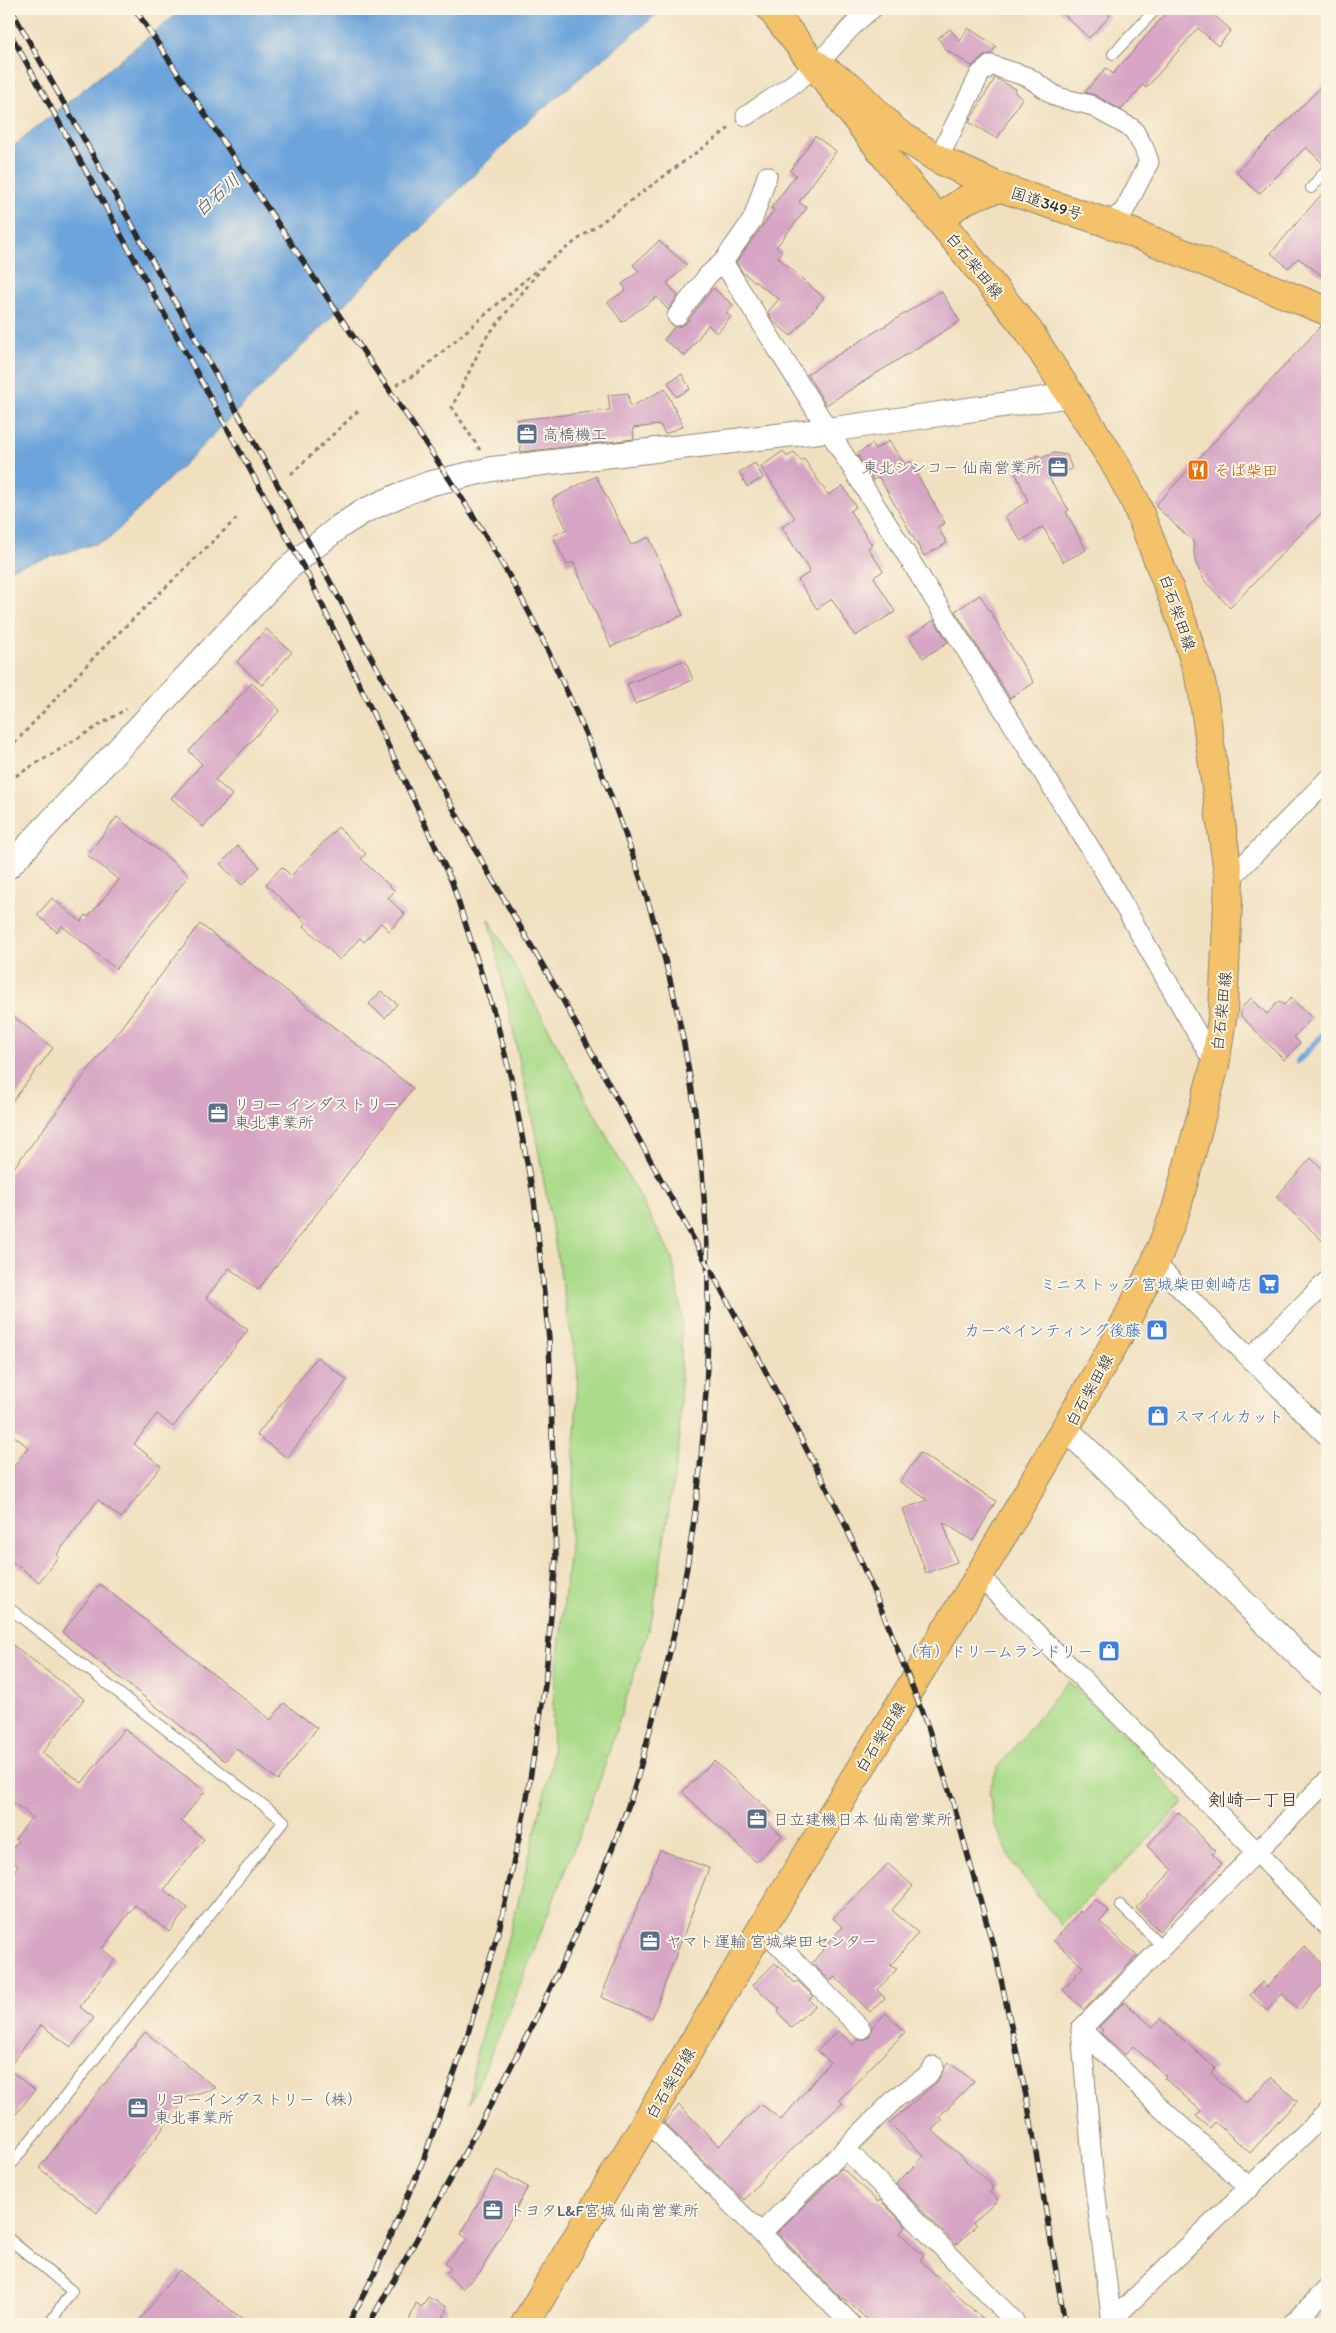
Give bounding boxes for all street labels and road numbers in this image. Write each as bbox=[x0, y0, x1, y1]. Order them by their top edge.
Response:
street label: 国道349号 bbox=[1008, 183, 1085, 224]
street label: 白石柴田線 bbox=[942, 228, 1007, 302]
street label: 白石柴田線 bbox=[1156, 571, 1200, 653]
street label: 白石柴田線 bbox=[1208, 970, 1235, 1052]
street label: 白石柴田線 bbox=[1062, 1351, 1117, 1430]
street label: 白石柴田線 bbox=[851, 1698, 910, 1776]
street label: 白石柴田線 bbox=[642, 2044, 699, 2122]

